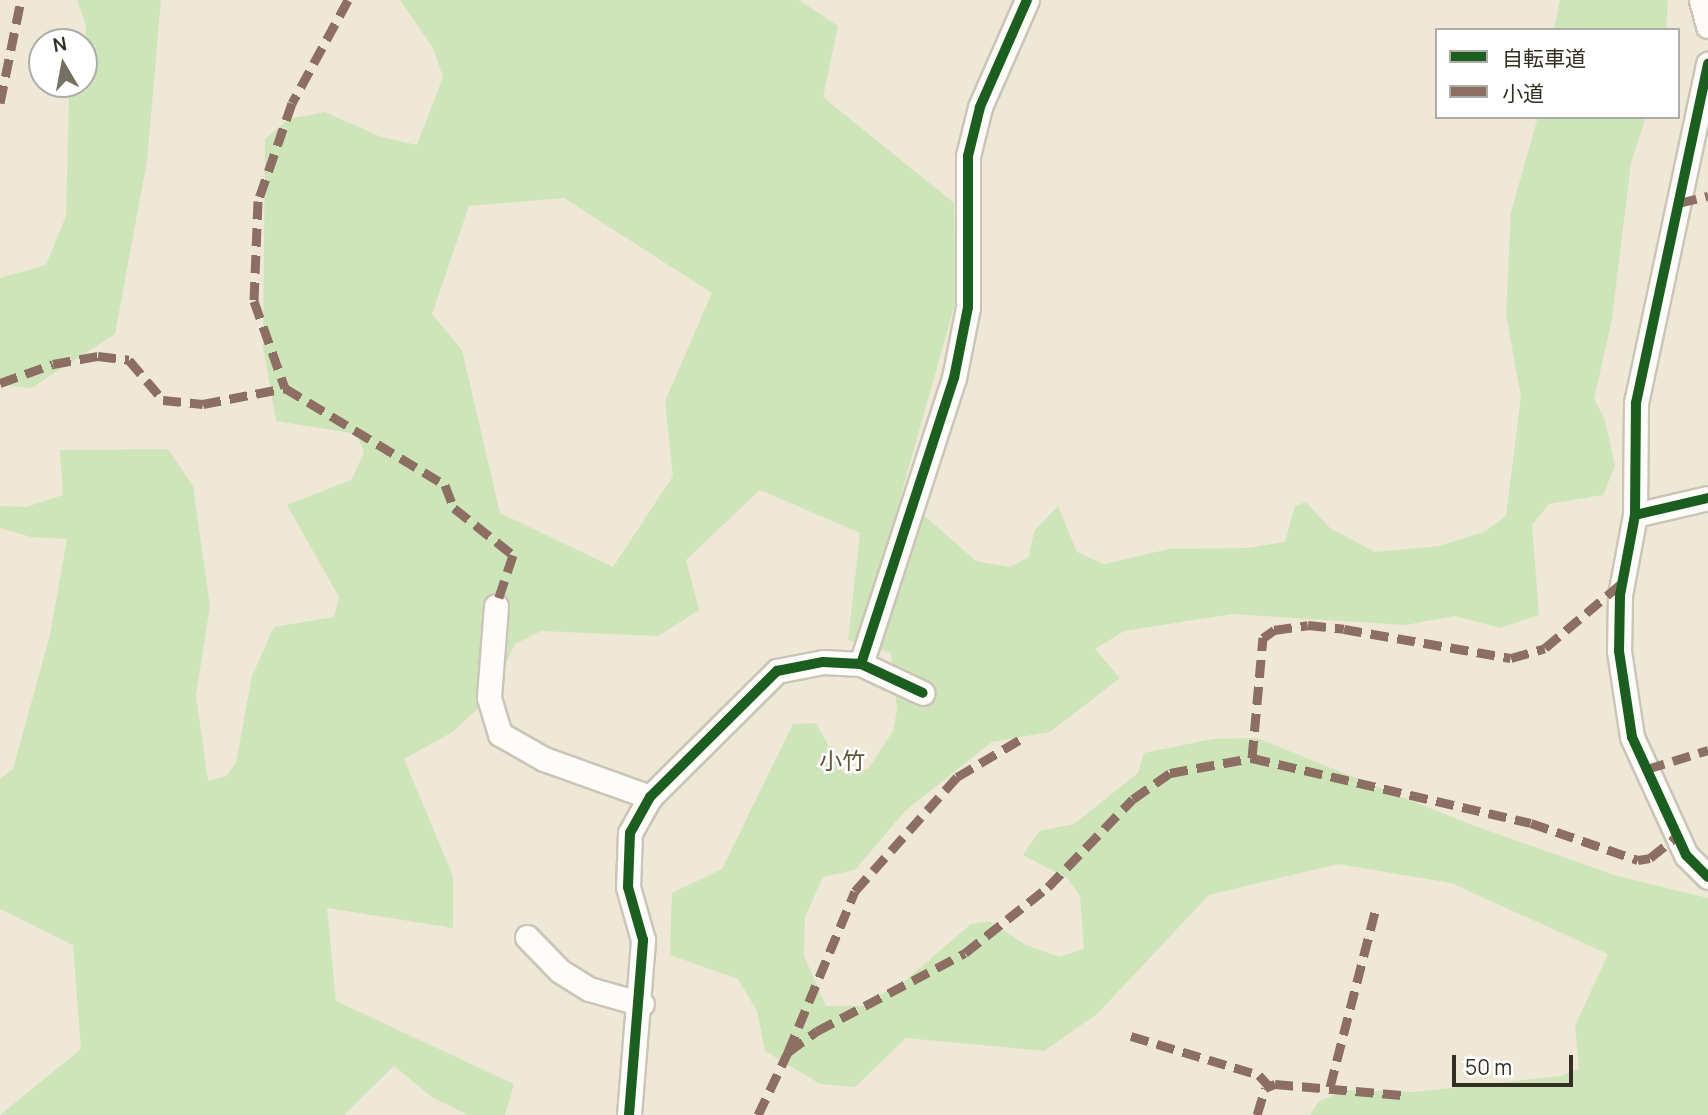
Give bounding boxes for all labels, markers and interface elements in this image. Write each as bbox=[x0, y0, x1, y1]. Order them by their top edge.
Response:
north arrow bbox=[28, 28, 98, 98]
legend bbox=[1435, 28, 1680, 119]
text: N bbox=[51, 30, 69, 58]
text: 自転車道 bbox=[1502, 44, 1586, 72]
text: 小道 bbox=[1502, 79, 1544, 107]
district label: 小竹 bbox=[819, 746, 865, 774]
scale bar bbox=[1456, 1042, 1577, 1086]
text: 50 m bbox=[1465, 1053, 1512, 1081]

